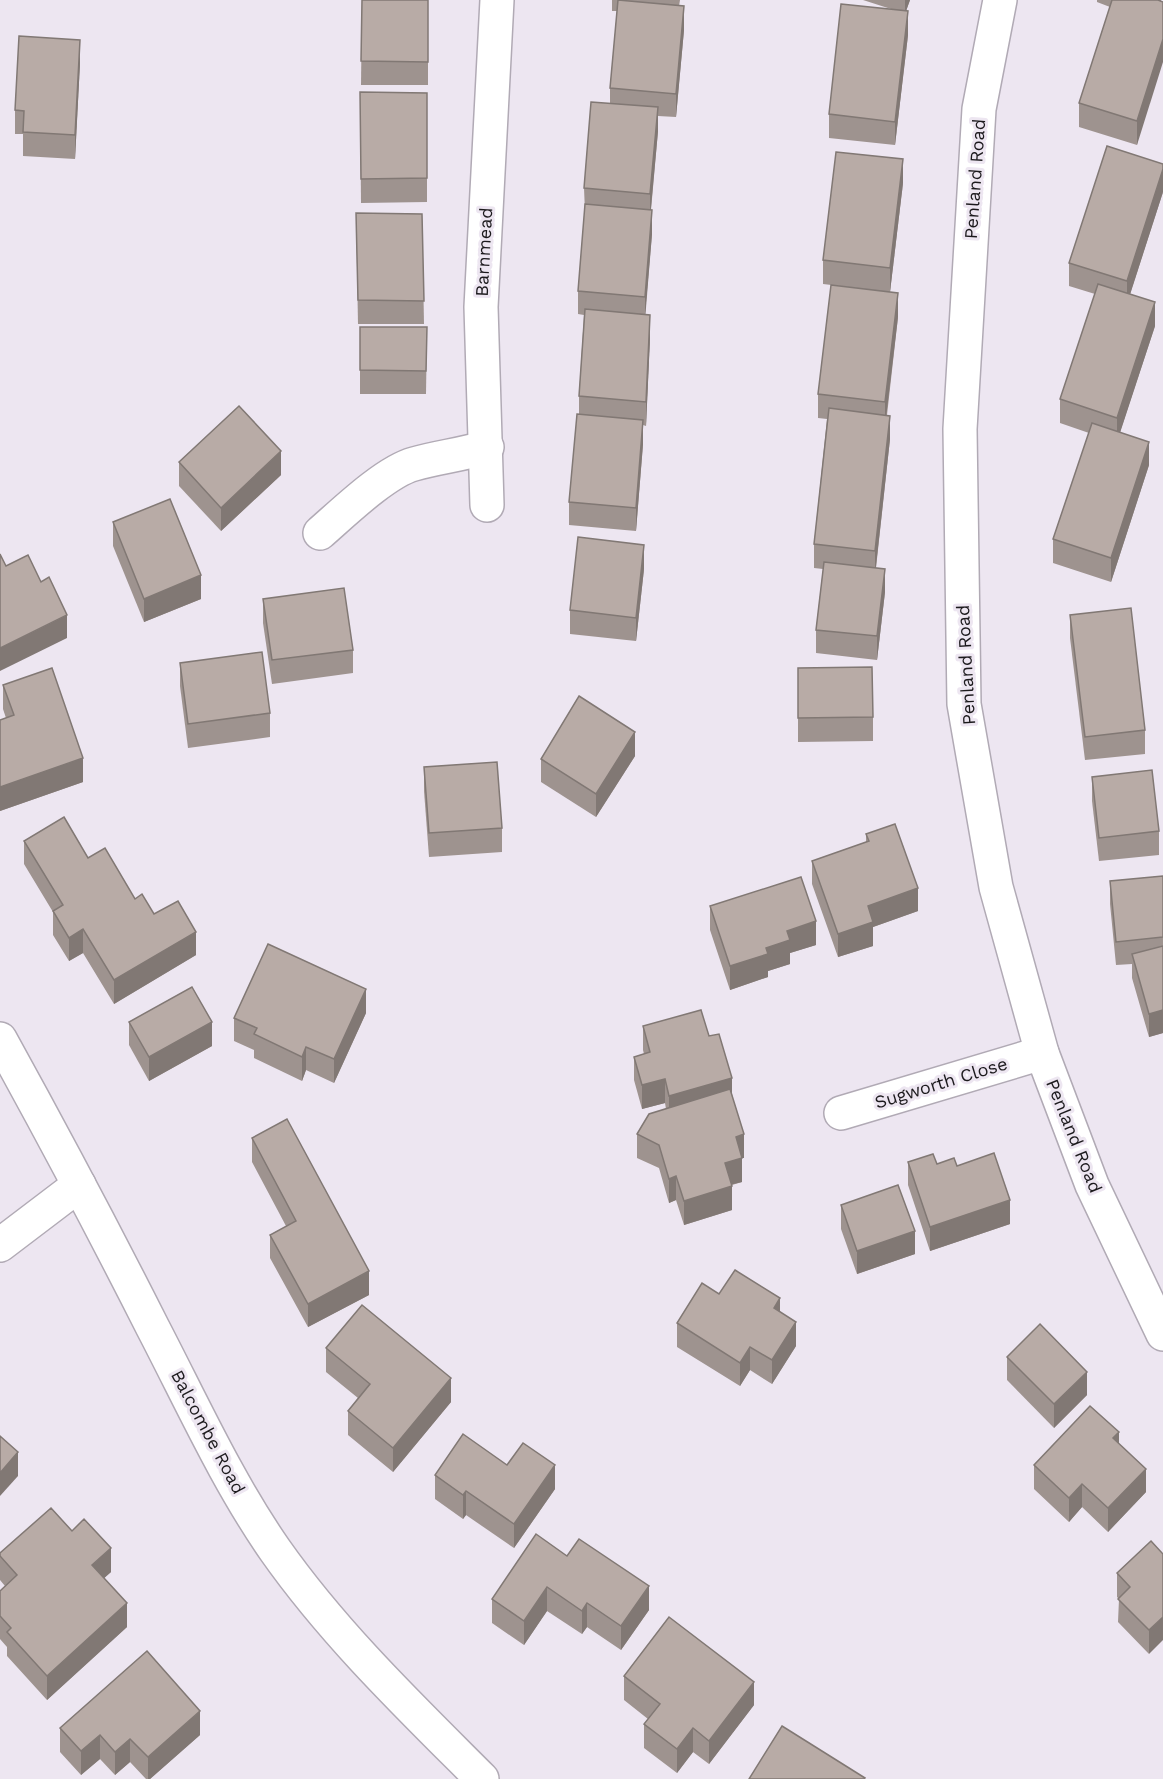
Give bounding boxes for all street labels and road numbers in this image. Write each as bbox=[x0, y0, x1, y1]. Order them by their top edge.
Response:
street label: Penland Road bbox=[960, 118, 989, 240]
street label: Barnmead bbox=[471, 207, 496, 297]
street label: Penland Road bbox=[952, 604, 979, 726]
street label: Sugworth Close bbox=[872, 1052, 1010, 1113]
street label: Penland Road bbox=[1042, 1076, 1107, 1196]
street label: Balcombe Road bbox=[167, 1366, 250, 1497]

